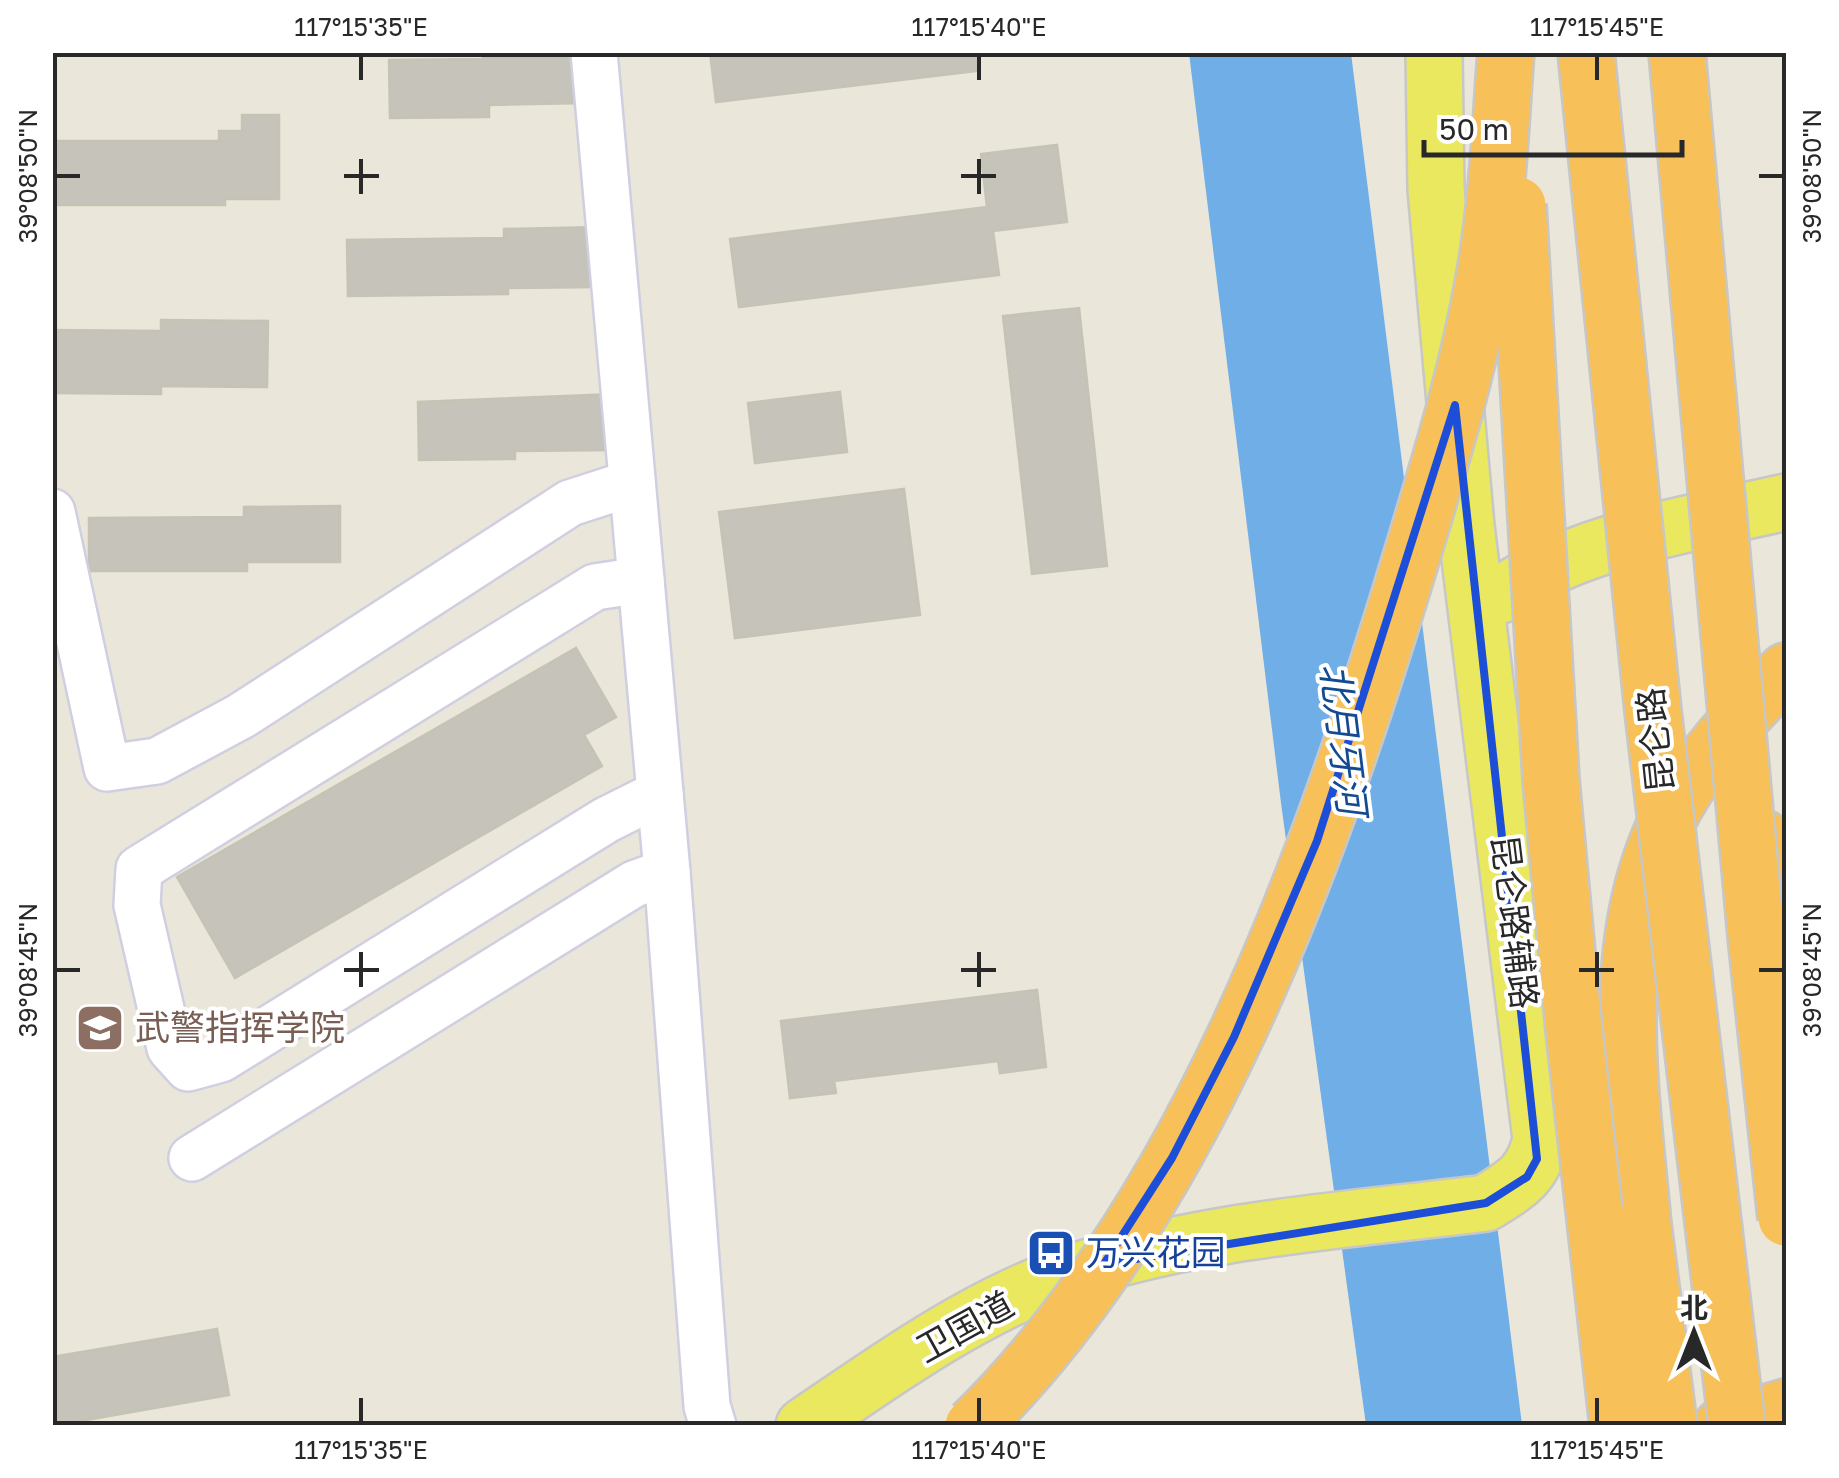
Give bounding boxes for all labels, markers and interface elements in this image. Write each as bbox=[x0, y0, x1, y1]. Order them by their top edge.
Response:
text: 117°15'35"E bbox=[294, 11, 428, 42]
text: 117°15'40"E bbox=[911, 11, 1047, 42]
text: 117°15'45"E bbox=[1530, 11, 1664, 42]
scale bar bbox=[1424, 95, 1682, 157]
text: 39°08'50"N bbox=[12, 109, 43, 243]
text: 39°08'50"N bbox=[1796, 109, 1827, 243]
text: 50 m bbox=[1439, 111, 1509, 147]
water label: 北月牙河 bbox=[1313, 661, 1377, 824]
street label: 昆仑路 bbox=[1629, 686, 1681, 795]
street label: 昆仑路辅路 bbox=[1483, 832, 1547, 1011]
text: 39°08'45"N bbox=[12, 903, 43, 1037]
text: 39°08'45"N bbox=[1796, 903, 1827, 1037]
school or university icon: 武警指挥学院 bbox=[74, 1002, 126, 1054]
place label: 武警指挥学院 bbox=[135, 1006, 345, 1048]
bus stop icon: 万兴花园 bbox=[1025, 1227, 1077, 1279]
place label: 万兴花园 bbox=[1086, 1231, 1226, 1273]
street label: 卫国道 bbox=[908, 1282, 1021, 1370]
north arrow bbox=[1644, 1283, 1744, 1383]
text: 北 bbox=[1680, 1291, 1708, 1324]
text: 117°15'35"E bbox=[294, 1434, 428, 1465]
text: 117°15'40"E bbox=[911, 1434, 1047, 1465]
text: 117°15'45"E bbox=[1530, 1434, 1664, 1465]

